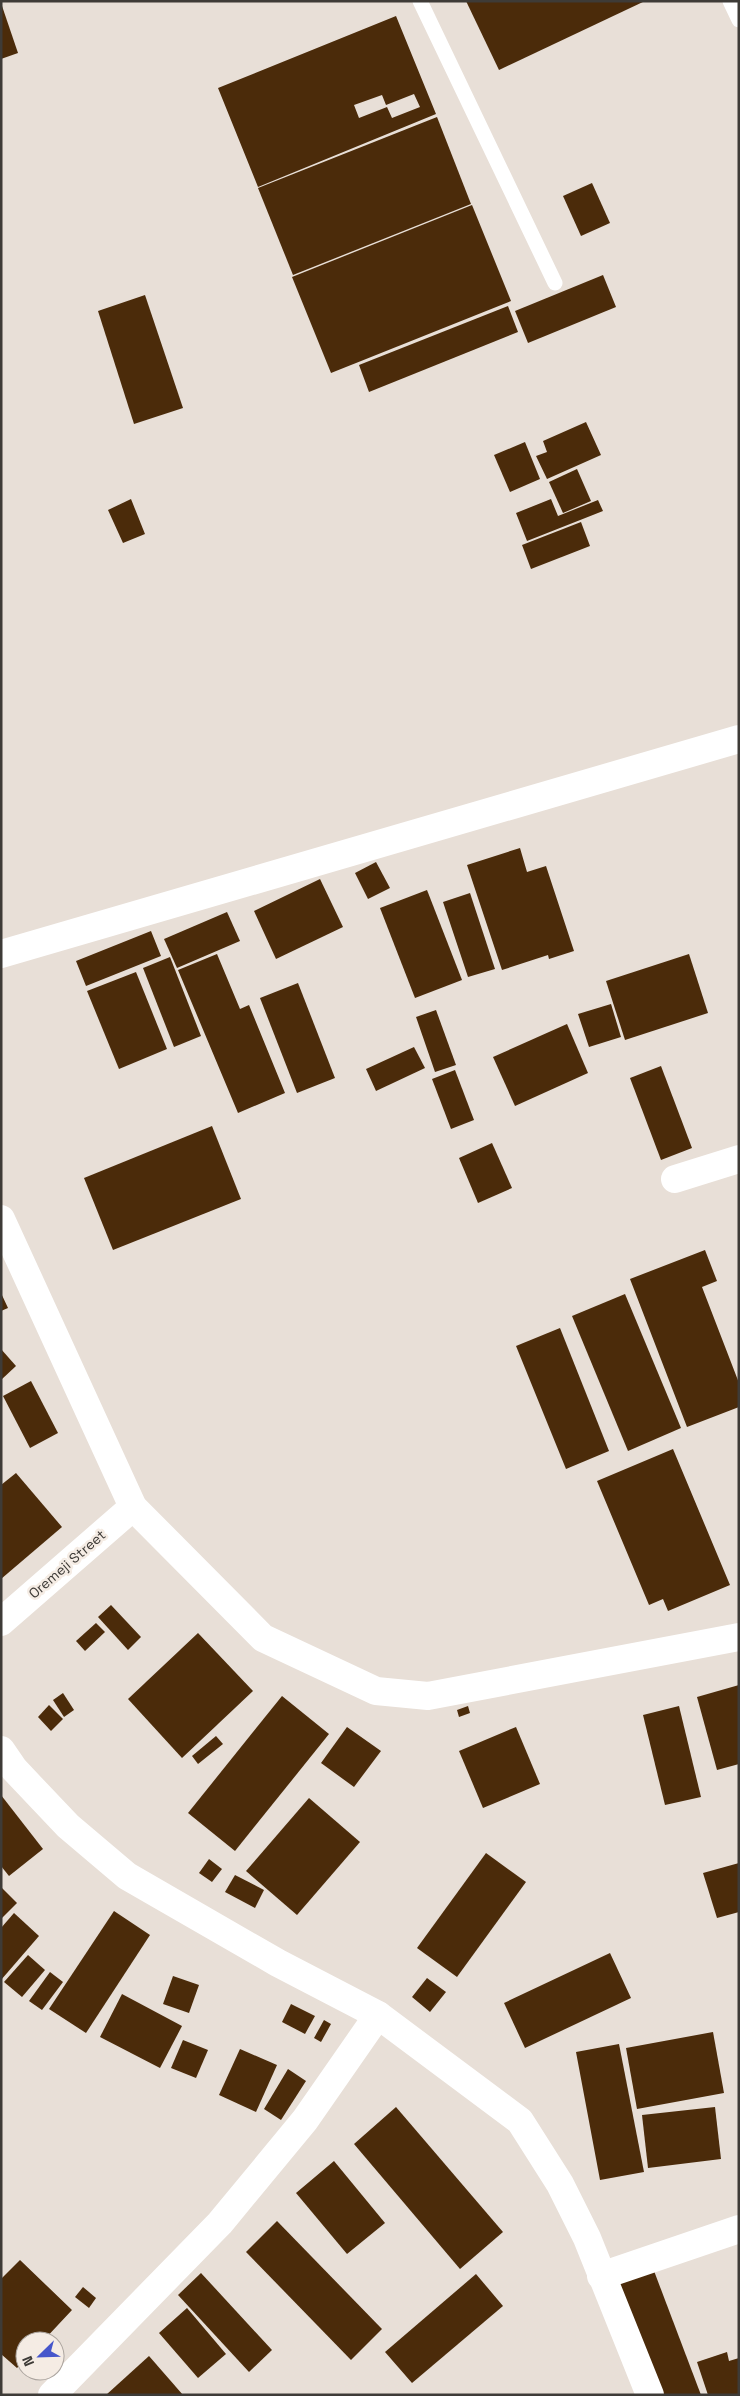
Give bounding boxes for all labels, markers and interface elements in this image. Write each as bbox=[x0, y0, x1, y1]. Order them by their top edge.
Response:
street label: Oremeji Street bbox=[25, 1526, 109, 1602]
north arrow bbox=[15, 2331, 65, 2381]
text: N bbox=[18, 2353, 38, 2369]

